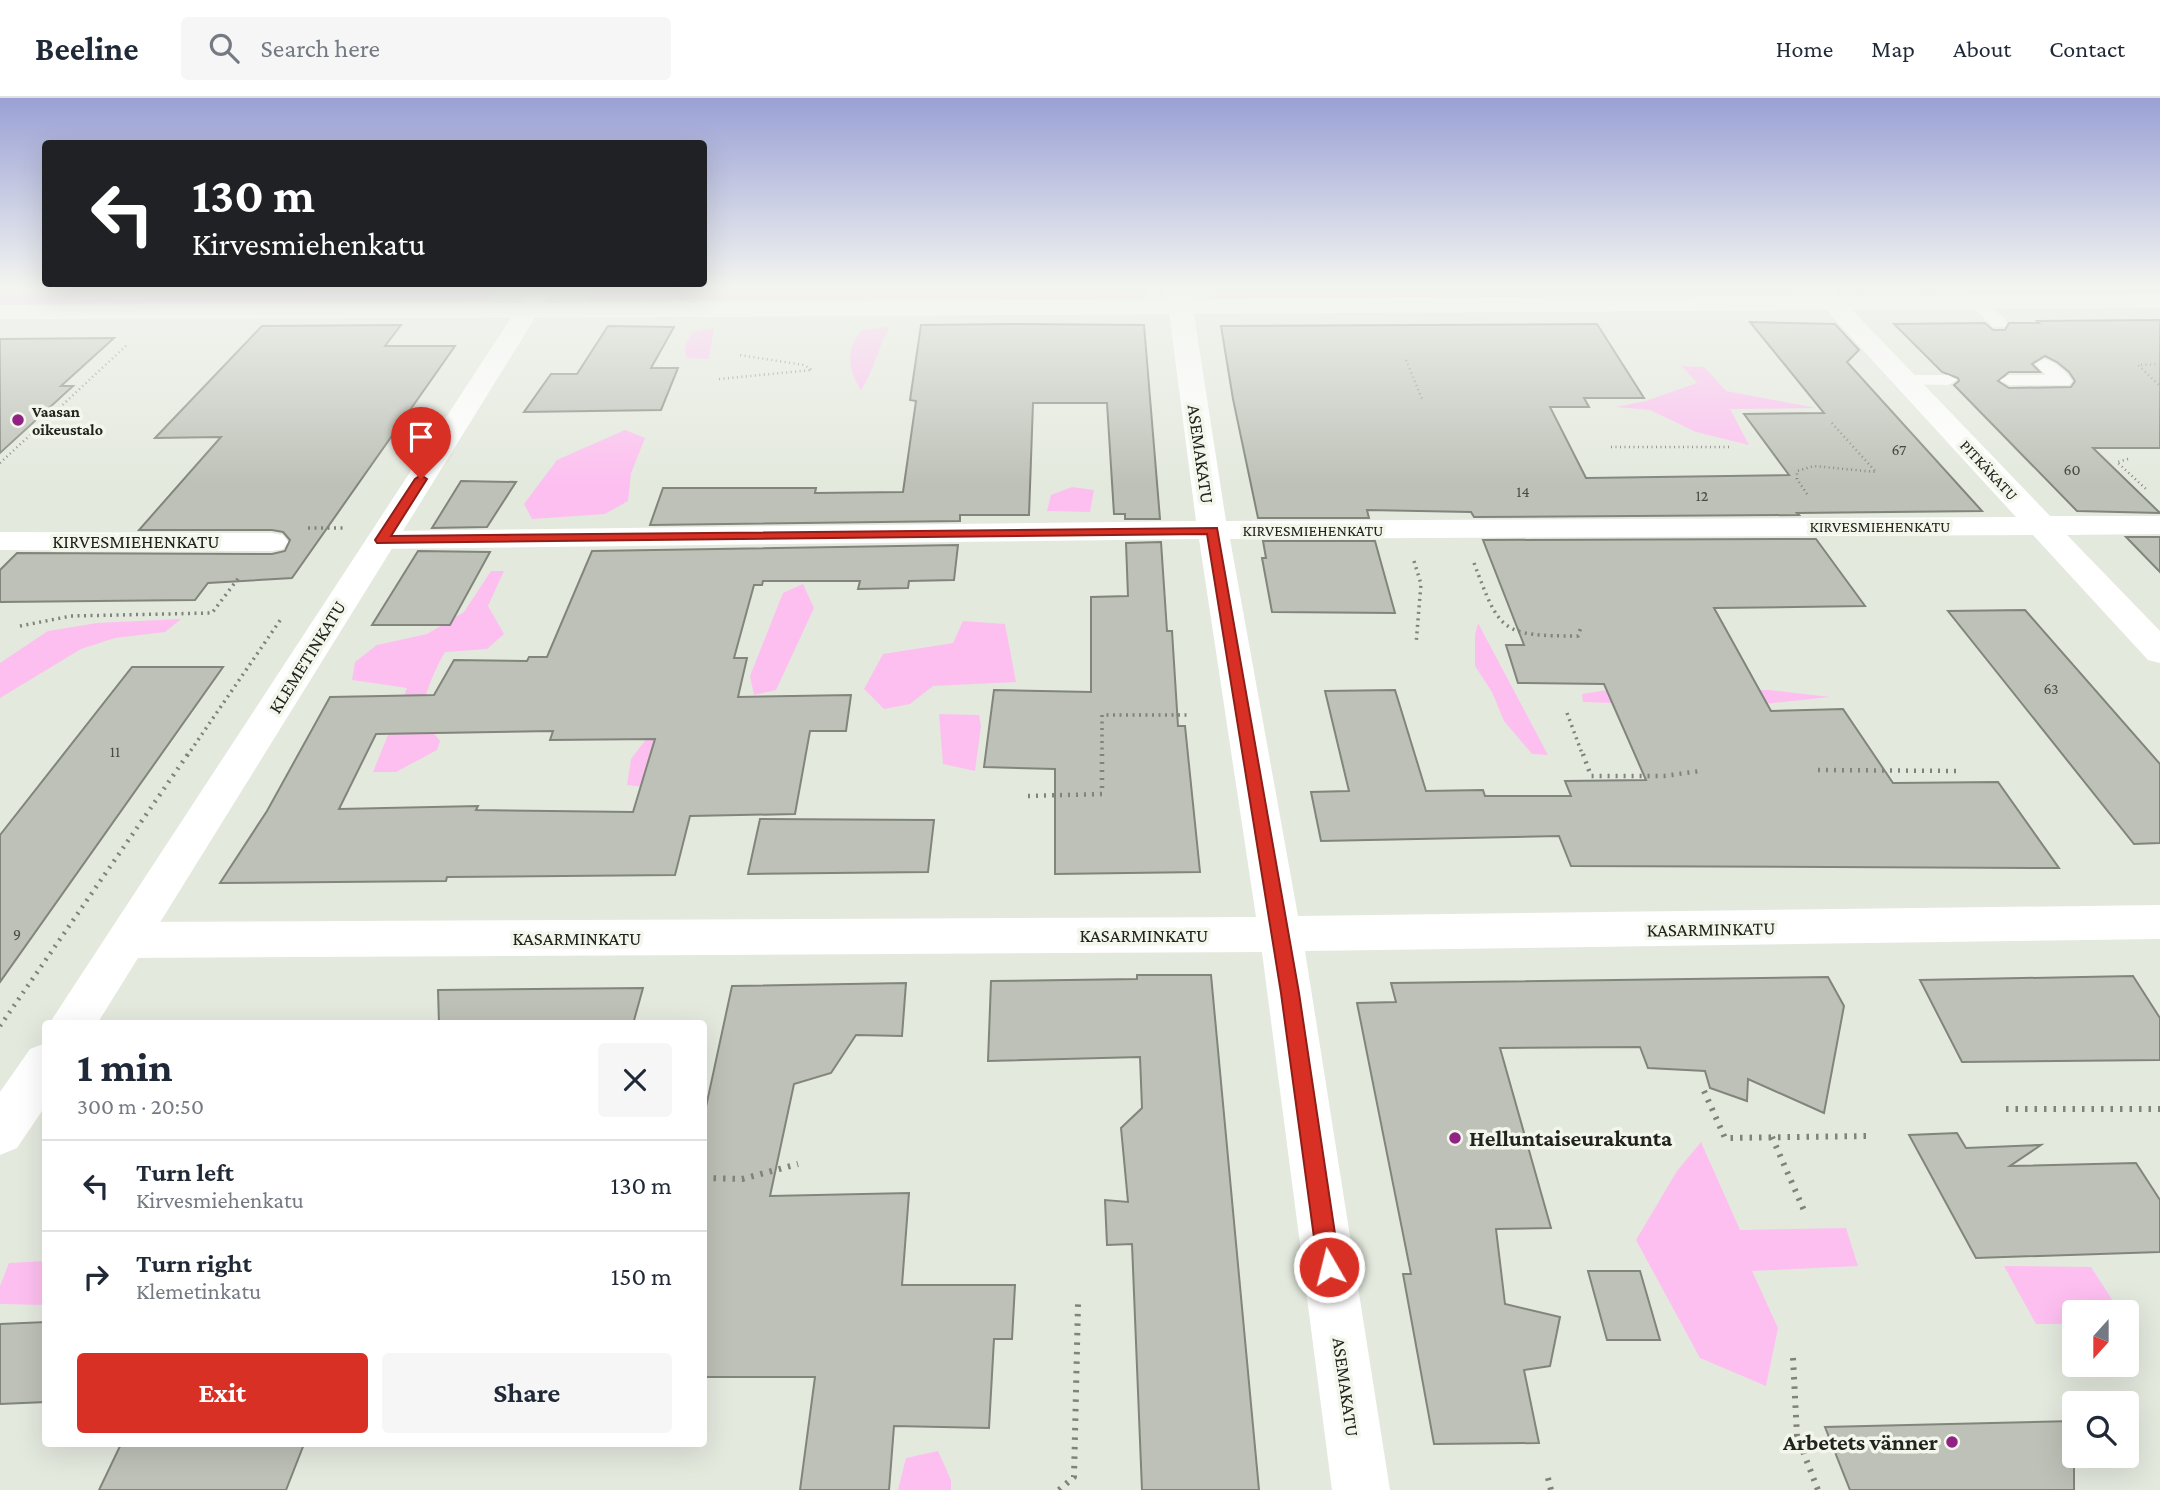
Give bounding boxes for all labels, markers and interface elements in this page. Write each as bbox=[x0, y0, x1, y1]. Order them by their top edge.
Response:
search box bbox=[181, 17, 671, 80]
icon: search bbox=[205, 29, 243, 67]
text: Beeline bbox=[35, 30, 139, 67]
text: Search here bbox=[261, 34, 380, 63]
text: Home bbox=[1776, 35, 1833, 62]
text: Map bbox=[1871, 35, 1915, 62]
text: About bbox=[1953, 35, 2011, 62]
text: Contact bbox=[2049, 35, 2125, 62]
icon: left bbox=[77, 168, 168, 259]
text: 130 m bbox=[192, 168, 315, 223]
text: Kirvesmiehenkatu bbox=[192, 226, 425, 262]
place label: Vaasan oikeustalo bbox=[31, 403, 103, 438]
street label: ASEMAKATU bbox=[1184, 403, 1218, 505]
pin bbox=[391, 407, 451, 479]
marker: Vaasan oikeustalo bbox=[10, 412, 26, 428]
icon: arrive bbox=[402, 418, 440, 456]
street label: PITKÄKATU bbox=[1957, 436, 2021, 504]
house number: 67 bbox=[1892, 441, 1907, 458]
house number: 60 bbox=[2063, 461, 2081, 478]
house number: 14 bbox=[1516, 483, 1530, 500]
house number: 12 bbox=[1696, 487, 1709, 504]
street label: KIRVESMIEHENKATU bbox=[1810, 518, 1950, 535]
street label: KIRVESMIEHENKATU bbox=[1243, 522, 1383, 539]
street label: KIRVESMIEHENKATU bbox=[52, 531, 220, 552]
street label: KLEMETINKATU bbox=[264, 597, 350, 717]
house number: 63 bbox=[2043, 680, 2059, 697]
house number: 11 bbox=[110, 743, 120, 760]
street label: KASARMINKATU bbox=[1646, 917, 1776, 941]
house number: 9 bbox=[13, 925, 21, 942]
street label: KASARMINKATU bbox=[1080, 925, 1208, 946]
street label: KASARMINKATU bbox=[513, 928, 641, 949]
text: 1 min bbox=[77, 1043, 173, 1090]
button: close bbox=[598, 1043, 672, 1117]
text: 300 m · 20:50 bbox=[77, 1093, 204, 1119]
place label: Helluntaiseurakunta bbox=[1469, 1125, 1673, 1151]
marker: Helluntaiseurakunta bbox=[1447, 1130, 1463, 1146]
text: Turn left bbox=[136, 1158, 234, 1187]
icon: left bbox=[77, 1167, 115, 1205]
text: 130 m bbox=[611, 1171, 672, 1200]
text: Kirvesmiehenkatu bbox=[136, 1187, 304, 1213]
position arrow bbox=[1292, 1230, 1366, 1304]
text: Turn right bbox=[136, 1249, 252, 1278]
icon: right bbox=[77, 1258, 115, 1296]
text: 150 m bbox=[611, 1262, 672, 1291]
text: Klemetinkatu bbox=[136, 1278, 261, 1304]
north arrow bbox=[2062, 1300, 2138, 1377]
map controls bbox=[2062, 1300, 2139, 1468]
street label: ASEMAKATU bbox=[1329, 1336, 1363, 1438]
button: Exit bbox=[77, 1353, 368, 1433]
button: Share bbox=[382, 1353, 672, 1433]
button: search bbox=[2062, 1391, 2139, 1468]
place label: Arbetets vänner bbox=[1782, 1429, 1938, 1455]
marker: Arbetets vänner bbox=[1944, 1434, 1960, 1450]

